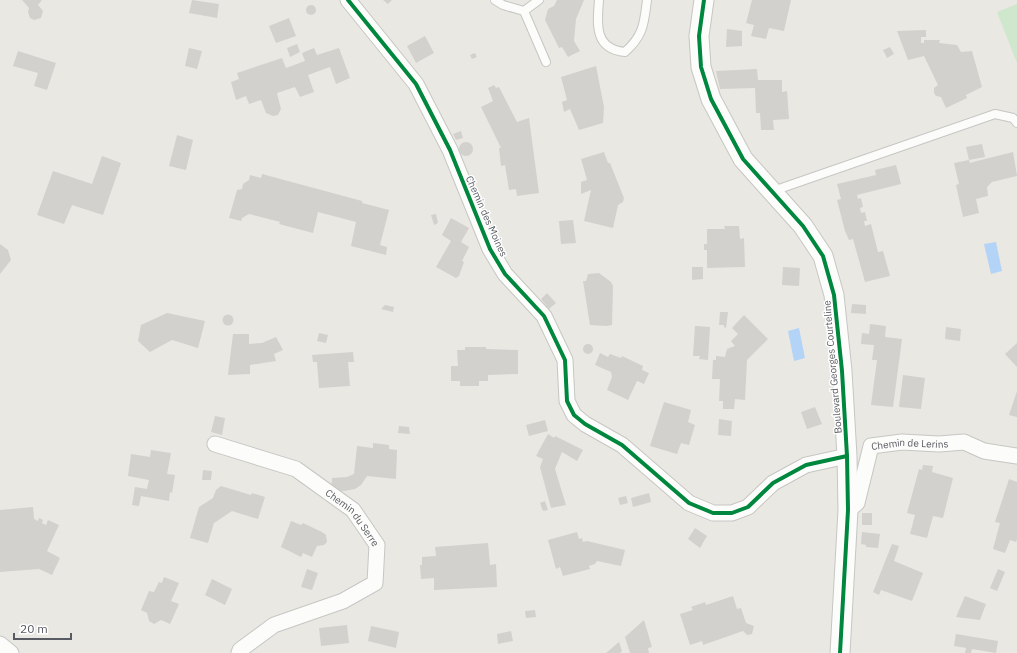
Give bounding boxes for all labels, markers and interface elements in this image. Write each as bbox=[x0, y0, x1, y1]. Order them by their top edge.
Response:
street label: Chemin des Moines bbox=[463, 174, 510, 259]
street label: Boulevard Georges Courteline bbox=[820, 299, 845, 434]
street label: Chemin de Lerins bbox=[870, 436, 949, 453]
street label: Chemin du Serre bbox=[323, 486, 382, 549]
scale bar bbox=[14, 615, 71, 641]
text: 20 m bbox=[20, 621, 48, 636]

